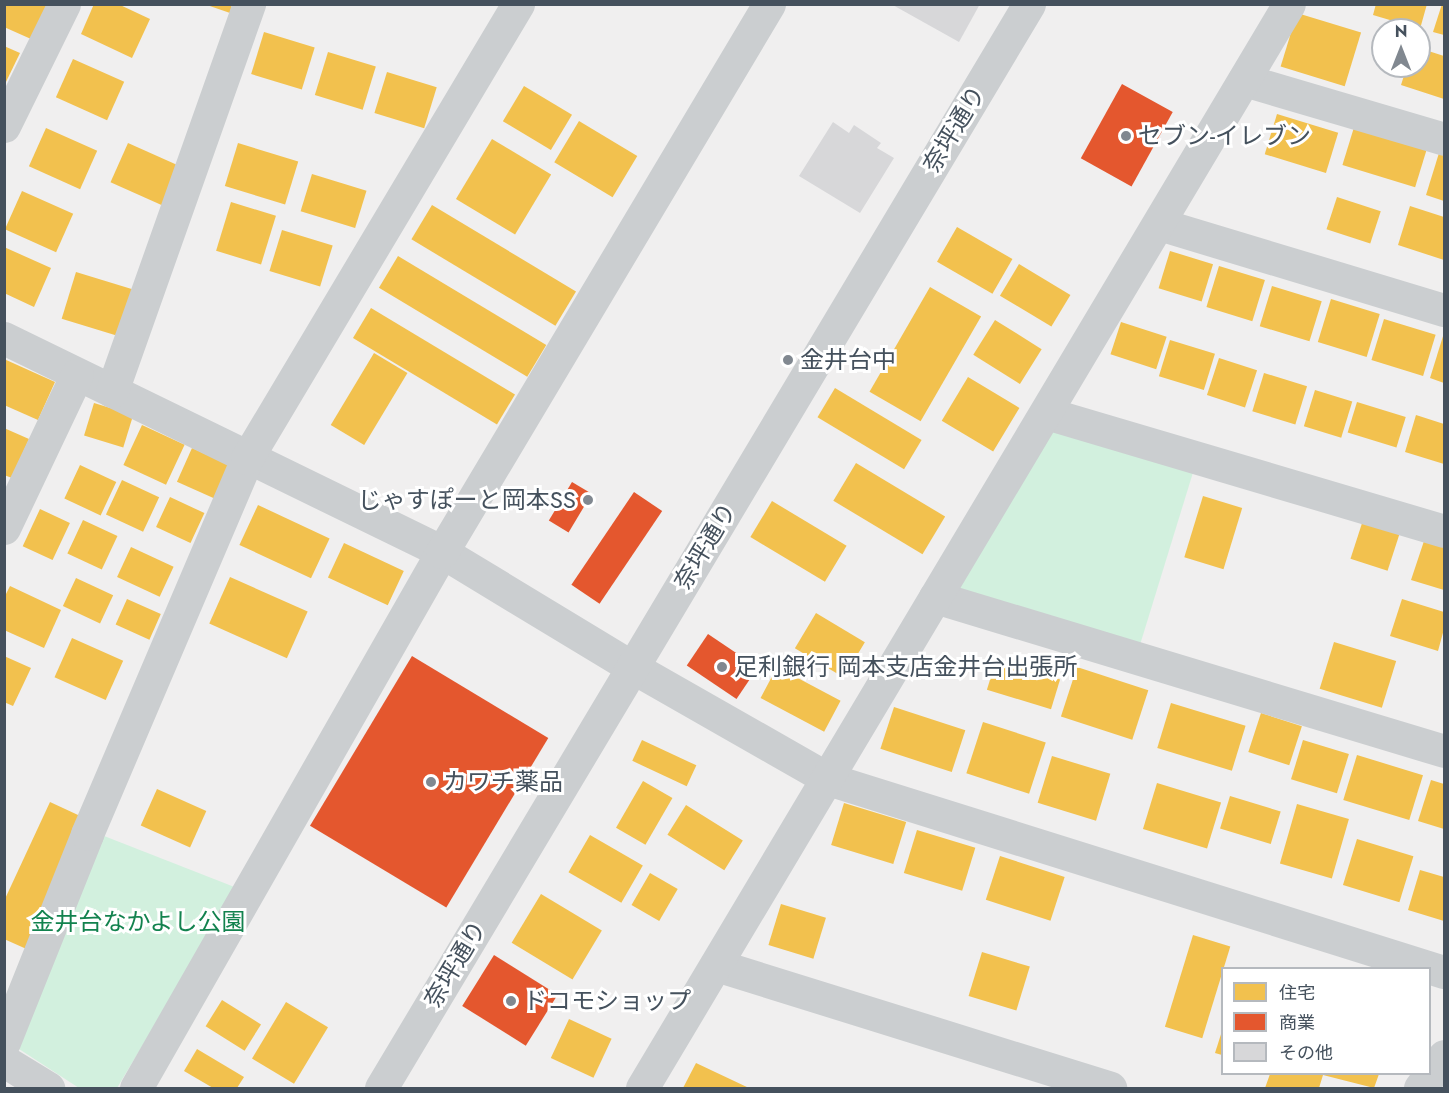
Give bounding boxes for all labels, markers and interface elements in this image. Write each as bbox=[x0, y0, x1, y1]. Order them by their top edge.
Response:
north arrow bbox=[1371, 18, 1431, 78]
text: N bbox=[1395, 20, 1407, 43]
street label: 奈坪通り bbox=[917, 80, 991, 178]
place label: セブン-イレブン bbox=[1138, 122, 1311, 150]
marker: セブン-イレブン bbox=[1119, 129, 1133, 143]
place label: 金井台中 bbox=[800, 346, 896, 374]
marker: 金井台中 bbox=[781, 353, 795, 367]
place label: じゃすぽーと岡本SS bbox=[358, 486, 576, 514]
marker: じゃすぽーと岡本SS bbox=[581, 493, 595, 507]
street label: 奈坪通り bbox=[668, 497, 742, 595]
place label: 足利銀行 岡本支店金井台出張所 bbox=[734, 653, 1077, 681]
marker: 足利銀行 岡本支店金井台出張所 bbox=[715, 660, 729, 674]
place label: カワチ薬品 bbox=[443, 768, 563, 796]
marker: カワチ薬品 bbox=[424, 775, 438, 789]
park label: 金井台なかよし公園 bbox=[30, 908, 246, 936]
street label: 奈坪通り bbox=[418, 915, 492, 1013]
legend bbox=[1221, 967, 1431, 1075]
text: 住宅 bbox=[1279, 980, 1315, 1006]
place label: ドコモショップ bbox=[523, 987, 691, 1015]
marker: ドコモショップ bbox=[504, 994, 518, 1008]
text: 商業 bbox=[1279, 1010, 1315, 1036]
text: その他 bbox=[1279, 1040, 1333, 1066]

